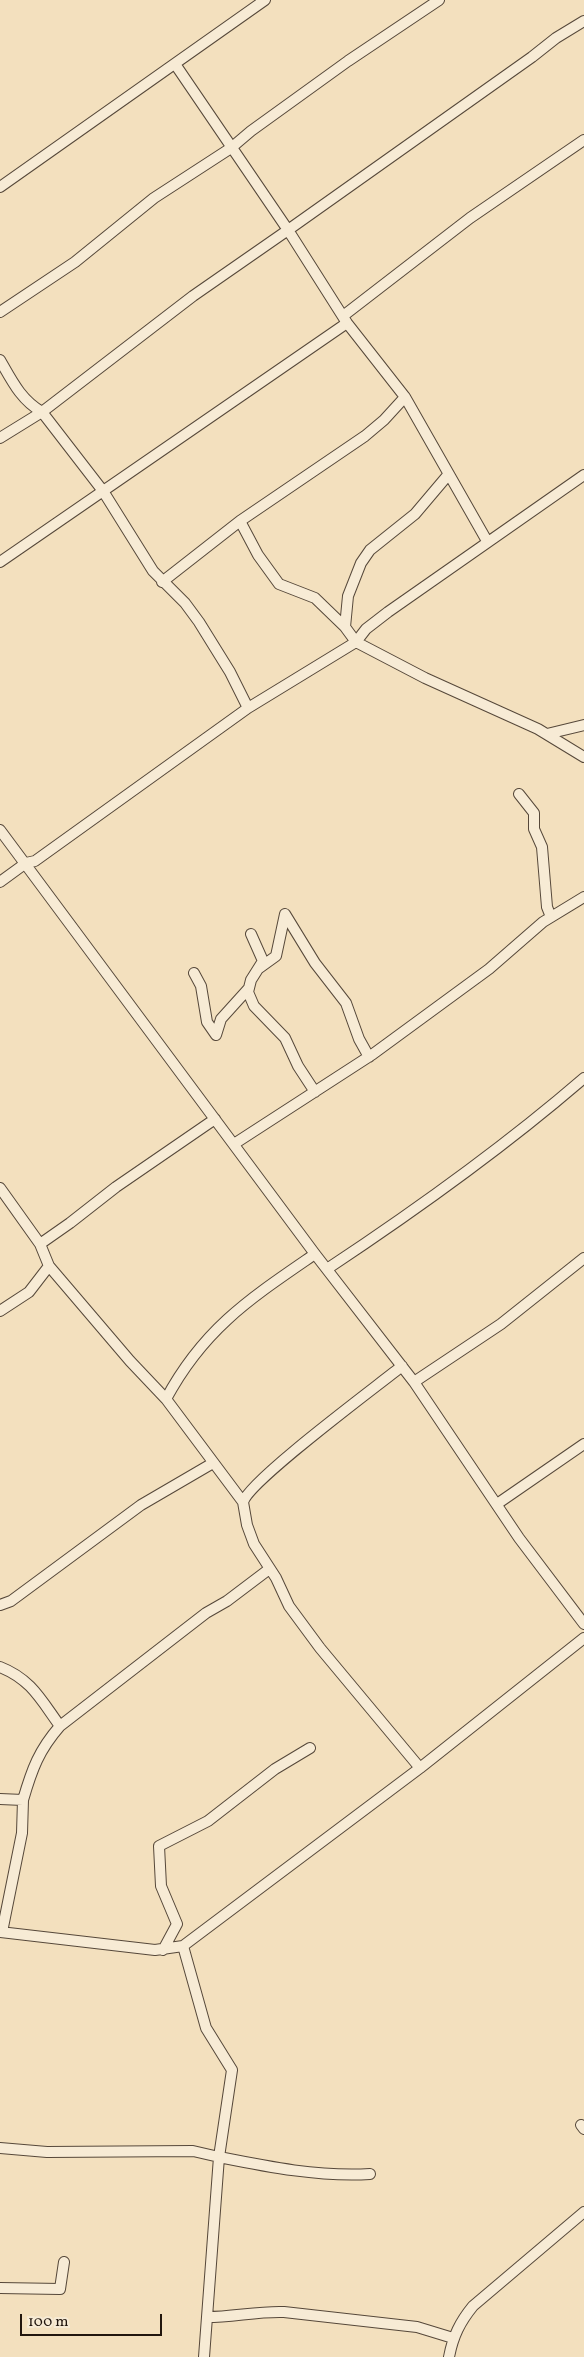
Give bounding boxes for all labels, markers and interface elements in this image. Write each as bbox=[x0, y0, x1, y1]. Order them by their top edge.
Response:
scale bar bbox=[22, 2304, 165, 2336]
text: 100 m bbox=[28, 2312, 68, 2333]

